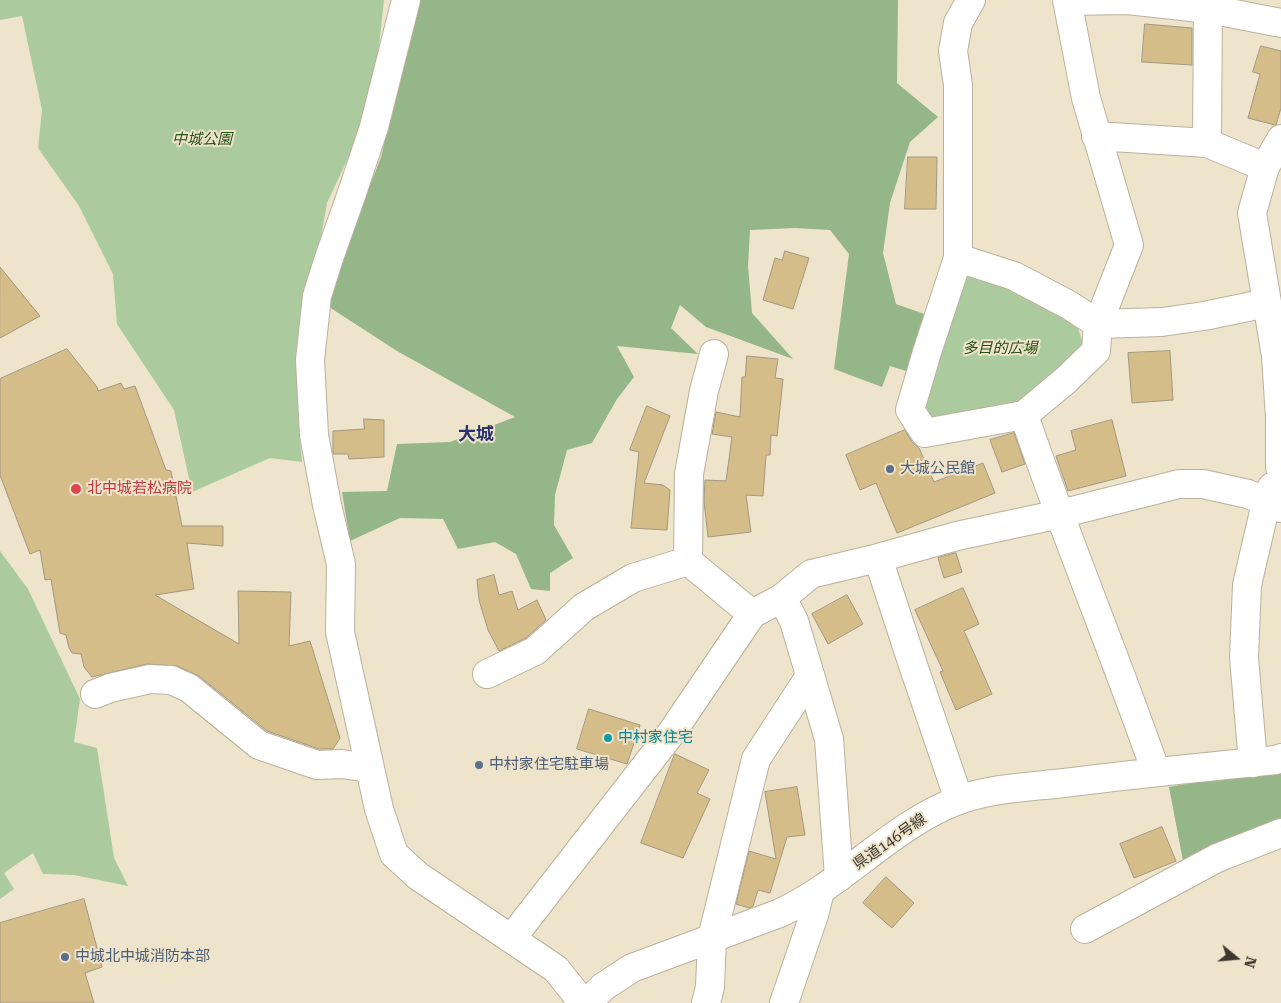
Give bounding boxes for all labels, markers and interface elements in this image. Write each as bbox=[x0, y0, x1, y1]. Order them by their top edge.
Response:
park label: 中城公園 bbox=[172, 131, 232, 149]
park label: 多目的広場 bbox=[963, 340, 1037, 358]
district label: 大城 bbox=[458, 424, 494, 446]
place label: 大城公民館 bbox=[900, 460, 975, 478]
marker: 大城公民館 bbox=[884, 463, 896, 475]
place label: 北中城若松病院 bbox=[87, 480, 192, 498]
marker: 北中城若松病院 bbox=[69, 482, 83, 496]
place label: 中村家住宅 bbox=[618, 729, 693, 747]
marker: 中村家住宅 bbox=[602, 732, 614, 744]
place label: 中村家住宅駐車場 bbox=[489, 756, 609, 774]
marker: 中村家住宅駐車場 bbox=[473, 759, 485, 771]
street label: 県道146号線 bbox=[850, 810, 930, 874]
north arrow bbox=[1211, 933, 1261, 983]
place label: 中城北中城消防本部 bbox=[75, 948, 210, 966]
marker: 中城北中城消防本部 bbox=[59, 951, 71, 963]
text: N bbox=[1241, 955, 1260, 970]

